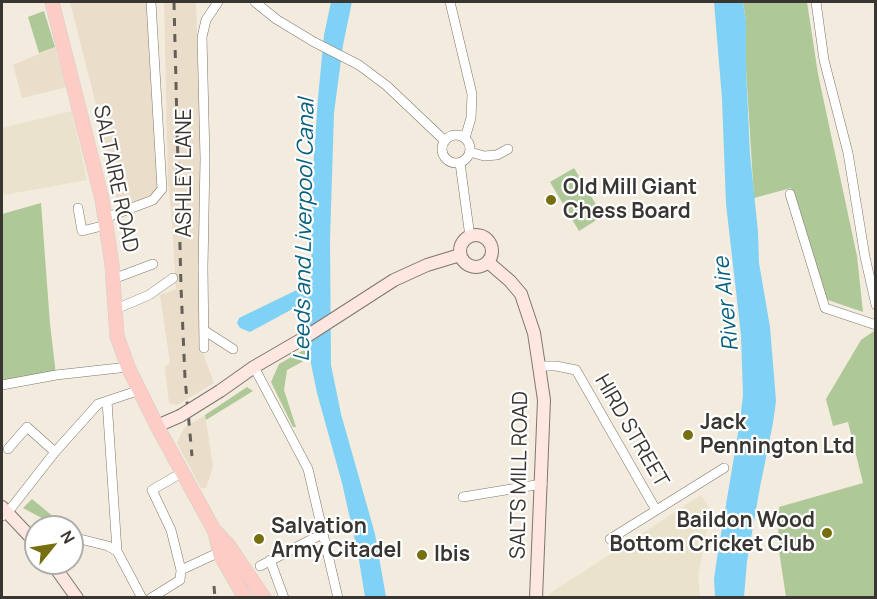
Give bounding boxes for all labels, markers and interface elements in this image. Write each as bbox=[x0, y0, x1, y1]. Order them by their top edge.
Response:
water label: Leeds and Liverpool Canal bbox=[290, 98, 320, 362]
street label: SALTAIRE ROAD bbox=[87, 103, 143, 255]
street label: ASHLEY LANE bbox=[172, 108, 198, 238]
place label: Old Mill Giant Chess Board bbox=[563, 175, 697, 225]
marker: Old Mill Giant Chess Board bbox=[544, 193, 558, 207]
water label: River Aire bbox=[709, 256, 745, 352]
street label: HIRD STREET bbox=[589, 370, 673, 492]
street label: SALTS MILL ROAD bbox=[506, 391, 534, 559]
place label: Jack Pennington Ltd bbox=[700, 410, 855, 460]
marker: Jack Pennington Ltd bbox=[681, 428, 695, 442]
place label: Baildon Wood Bottom Cricket Club bbox=[609, 508, 815, 558]
place label: Salvation Army Citadel bbox=[271, 514, 402, 564]
north arrow bbox=[24, 515, 84, 575]
marker: Baildon Wood Bottom Cricket Club bbox=[820, 526, 834, 540]
text: N bbox=[55, 527, 80, 547]
marker: Salvation Army Citadel bbox=[252, 532, 266, 546]
place label: Ibis bbox=[434, 542, 470, 568]
marker: Ibis bbox=[415, 548, 429, 562]

